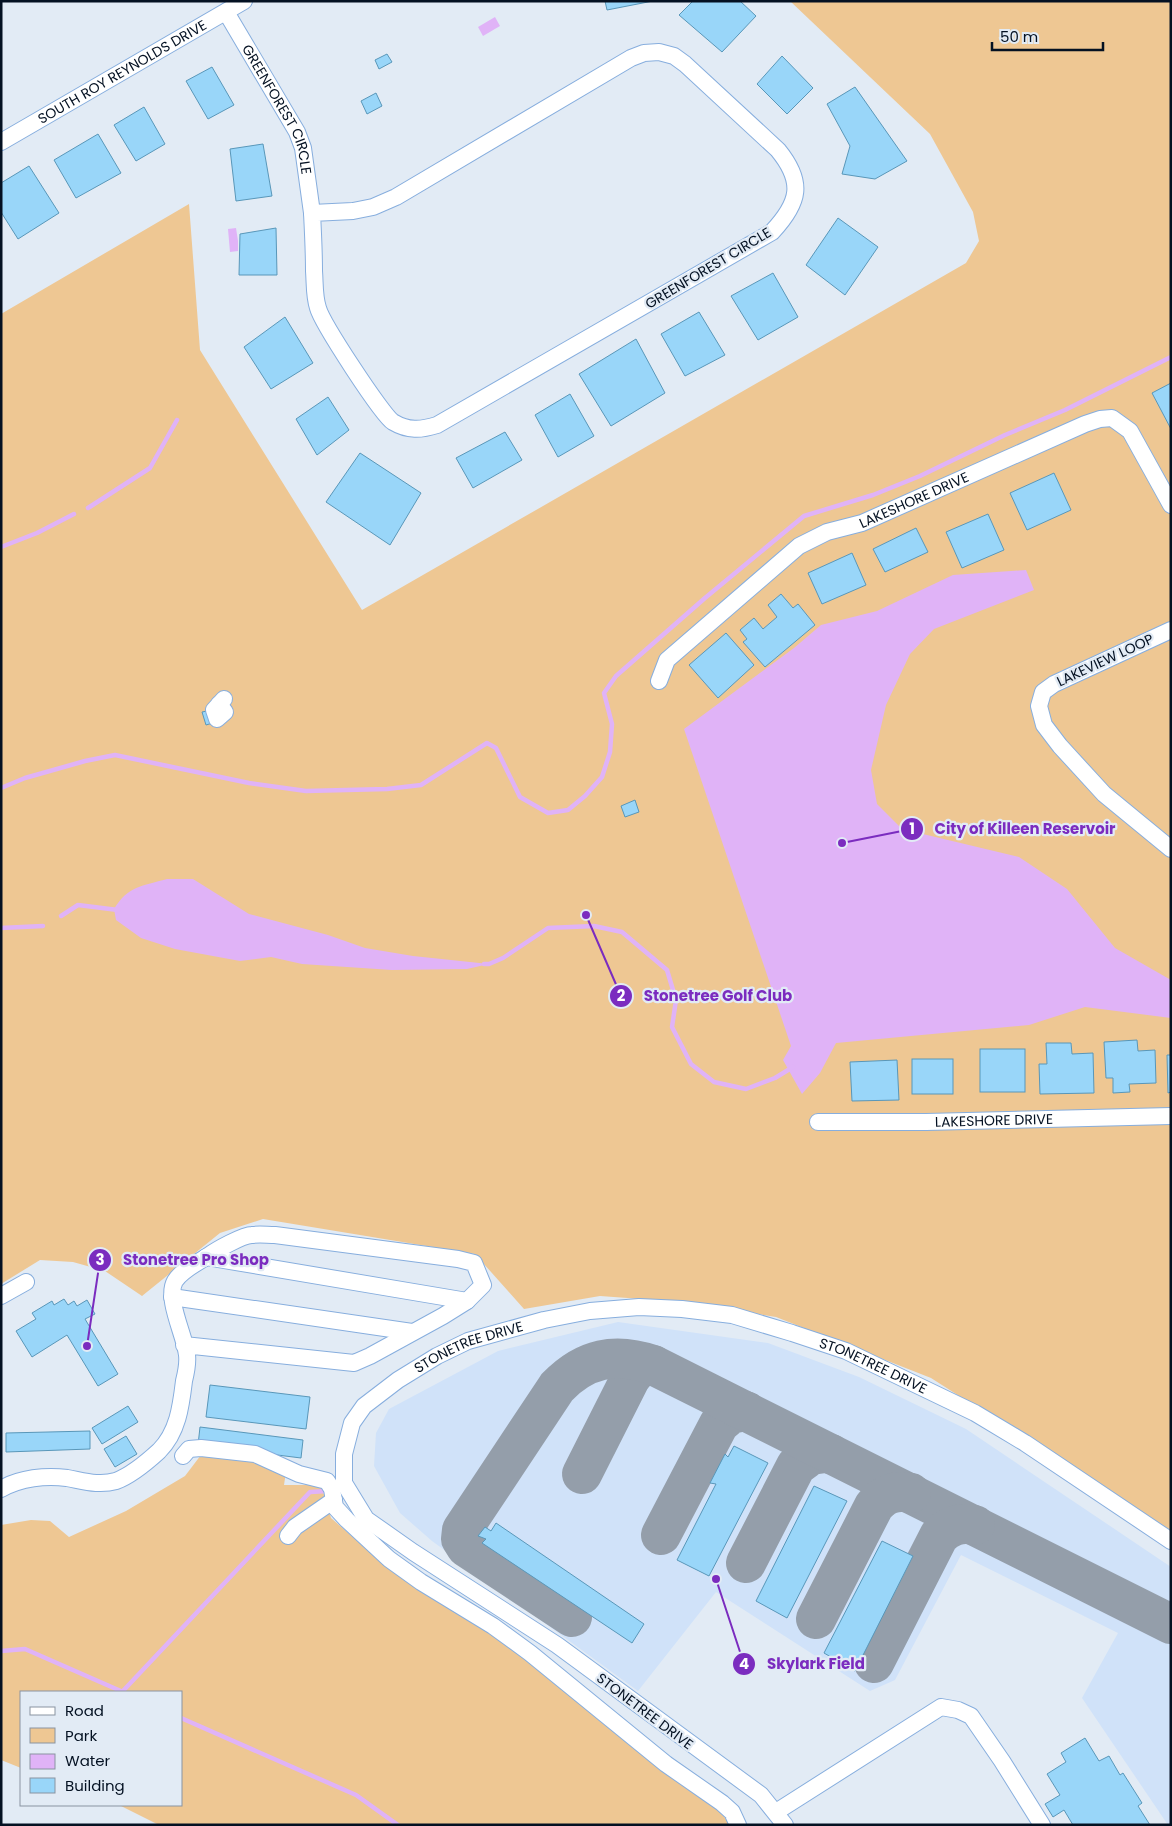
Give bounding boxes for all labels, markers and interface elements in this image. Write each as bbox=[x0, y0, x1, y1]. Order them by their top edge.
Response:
street label: SOUTH ROY REYNOLDS DRIVE bbox=[34, 15, 210, 129]
scale bar bbox=[992, 20, 1103, 52]
text: 50 m bbox=[1000, 26, 1038, 47]
street label: GREENFOREST CIRCLE bbox=[237, 41, 317, 176]
street label: GREENFOREST CIRCLE bbox=[641, 222, 775, 314]
street label: LAKESHORE DRIVE bbox=[856, 467, 972, 533]
street label: LAKEVIEW LOOP bbox=[1053, 629, 1157, 691]
callout: City of Killeen Reservoir bbox=[900, 814, 1126, 844]
text: 1 bbox=[909, 818, 915, 839]
text: City of Killeen Reservoir bbox=[934, 818, 1116, 839]
callout: Stonetree Golf Club bbox=[609, 981, 802, 1011]
text: 2 bbox=[617, 985, 626, 1006]
text: Stonetree Golf Club bbox=[644, 985, 792, 1006]
street label: LAKESHORE DRIVE bbox=[935, 1109, 1053, 1132]
callout: Stonetree Pro Shop bbox=[88, 1245, 279, 1275]
text: 3 bbox=[95, 1249, 105, 1270]
text: Stonetree Pro Shop bbox=[123, 1249, 269, 1270]
street label: STONETREE DRIVE bbox=[410, 1316, 525, 1378]
street label: STONETREE DRIVE bbox=[817, 1333, 930, 1399]
callout: Skylark Field bbox=[732, 1649, 875, 1679]
text: 4 bbox=[739, 1653, 749, 1674]
text: Skylark Field bbox=[767, 1653, 865, 1674]
street label: STONETREE DRIVE bbox=[592, 1668, 698, 1754]
legend bbox=[20, 1691, 182, 1806]
text: Road bbox=[65, 1700, 104, 1721]
text: Park bbox=[65, 1725, 97, 1746]
text: Water bbox=[65, 1750, 111, 1771]
text: Building bbox=[65, 1775, 125, 1796]

